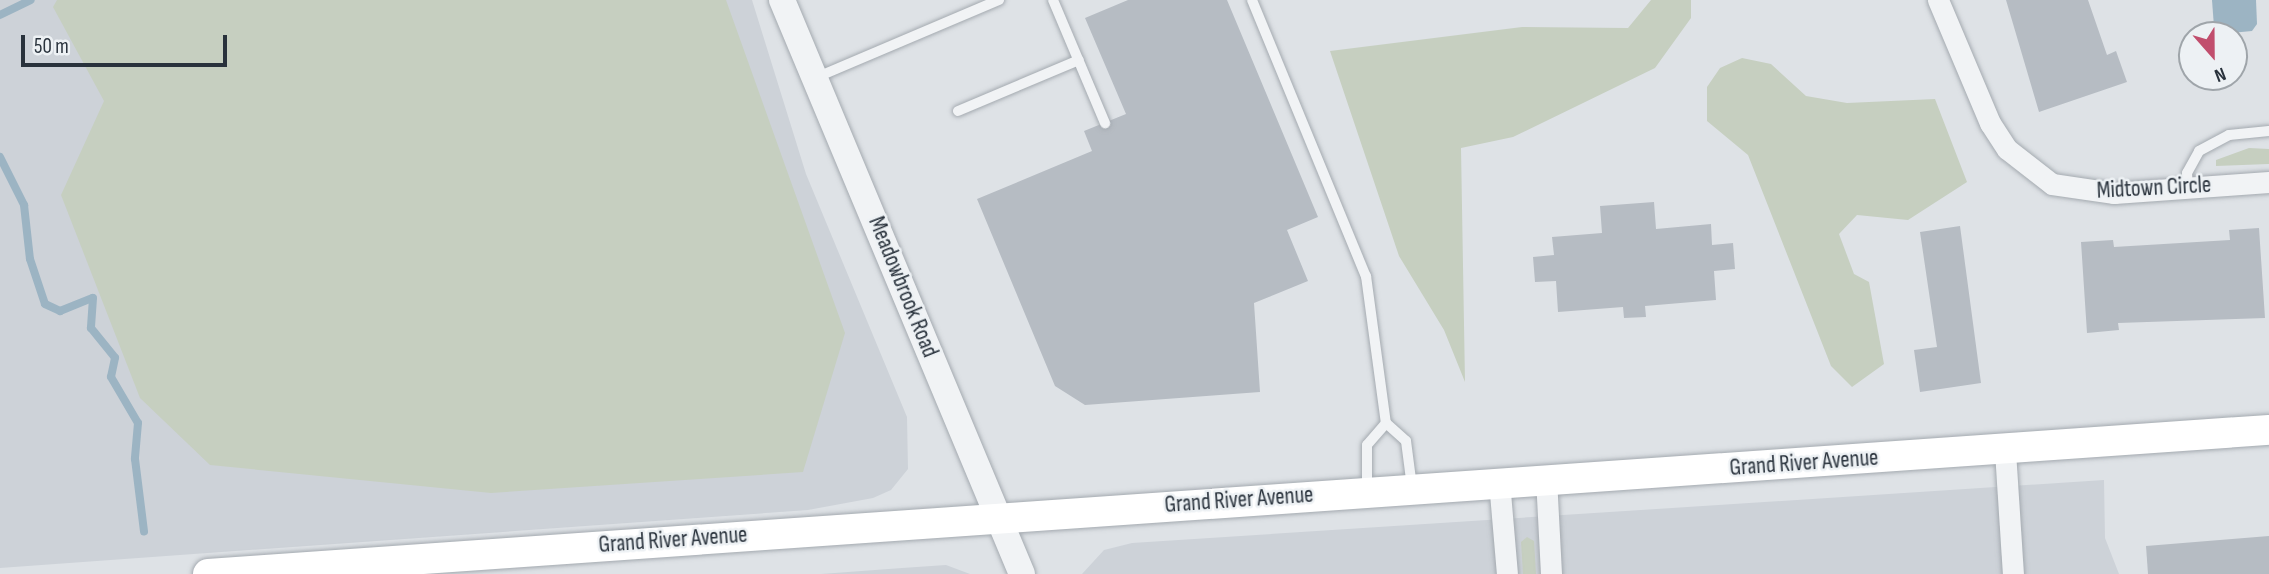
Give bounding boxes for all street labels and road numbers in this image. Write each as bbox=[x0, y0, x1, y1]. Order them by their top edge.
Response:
street label: Midtown Circle bbox=[2096, 171, 2212, 205]
street label: Meadowbrook Road bbox=[862, 213, 944, 361]
street label: Grand River Avenue bbox=[1729, 444, 1879, 482]
street label: Grand River Avenue bbox=[1164, 481, 1314, 519]
street label: Grand River Avenue bbox=[598, 521, 748, 559]

